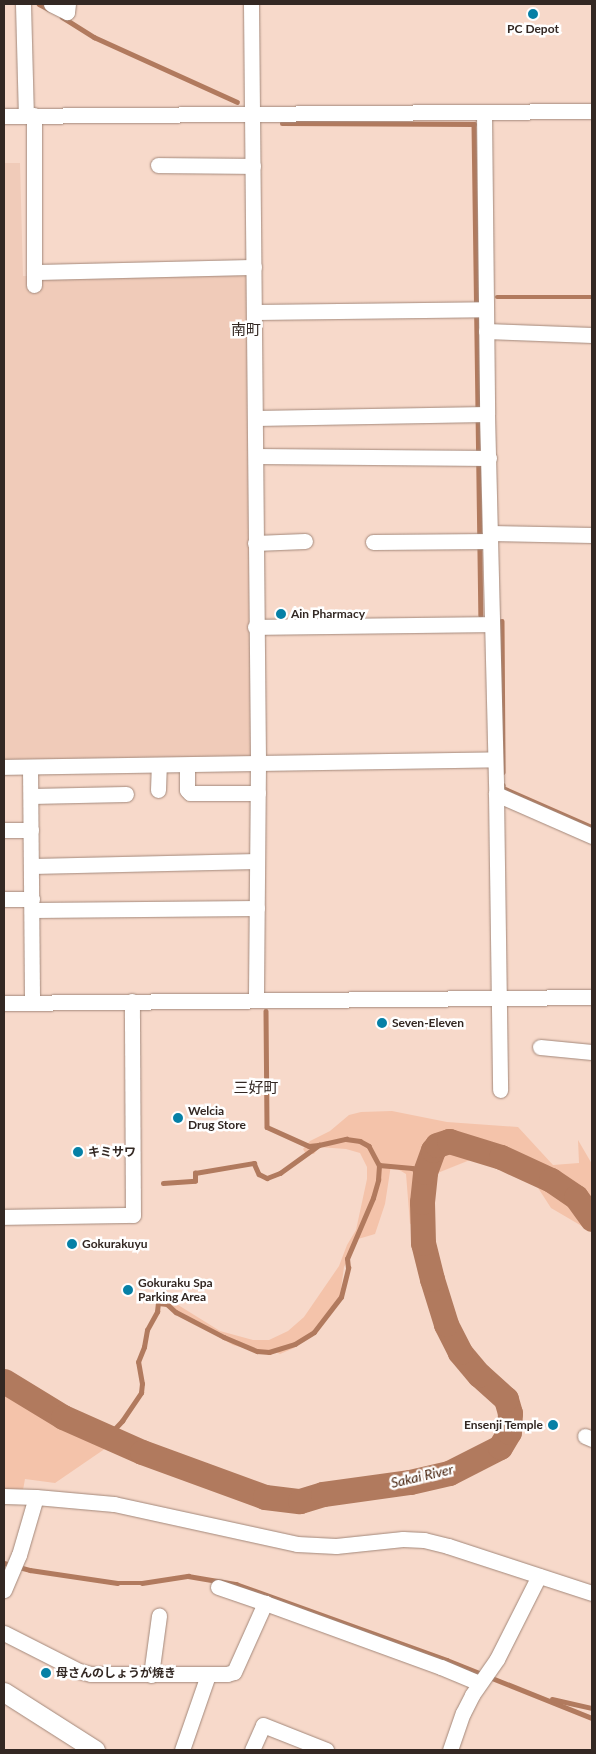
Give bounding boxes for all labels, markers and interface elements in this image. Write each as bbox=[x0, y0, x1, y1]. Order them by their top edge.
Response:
marker: PC Depot bbox=[527, 8, 539, 20]
place label: PC Depot bbox=[507, 22, 559, 36]
district label: 南町 bbox=[231, 321, 261, 339]
place label: Ain Pharmacy bbox=[291, 607, 365, 621]
marker: Ain Pharmacy bbox=[275, 608, 287, 620]
place label: Seven-Eleven bbox=[392, 1016, 464, 1030]
marker: Seven-Eleven bbox=[376, 1017, 388, 1029]
district label: 三好町 bbox=[234, 1079, 278, 1097]
place label: Welcia Drug Store bbox=[188, 1104, 246, 1132]
marker: Welcia Drug Store bbox=[172, 1112, 184, 1124]
place label: キミサワ bbox=[88, 1145, 136, 1159]
marker: キミサワ bbox=[72, 1146, 84, 1158]
place label: Gokurakuyu bbox=[82, 1237, 147, 1251]
marker: Gokurakuyu bbox=[66, 1238, 78, 1250]
place label: Gokuraku Spa Parking Area bbox=[138, 1276, 213, 1304]
marker: Gokuraku Spa Parking Area bbox=[122, 1284, 134, 1296]
place label: Ensenji Temple bbox=[464, 1418, 543, 1432]
marker: Ensenji Temple bbox=[547, 1419, 559, 1431]
water label: Sakai River bbox=[389, 1461, 455, 1491]
place label: 母さんのしょうが焼き bbox=[56, 1666, 176, 1680]
marker: 母さんのしょうが焼き bbox=[40, 1667, 52, 1679]

